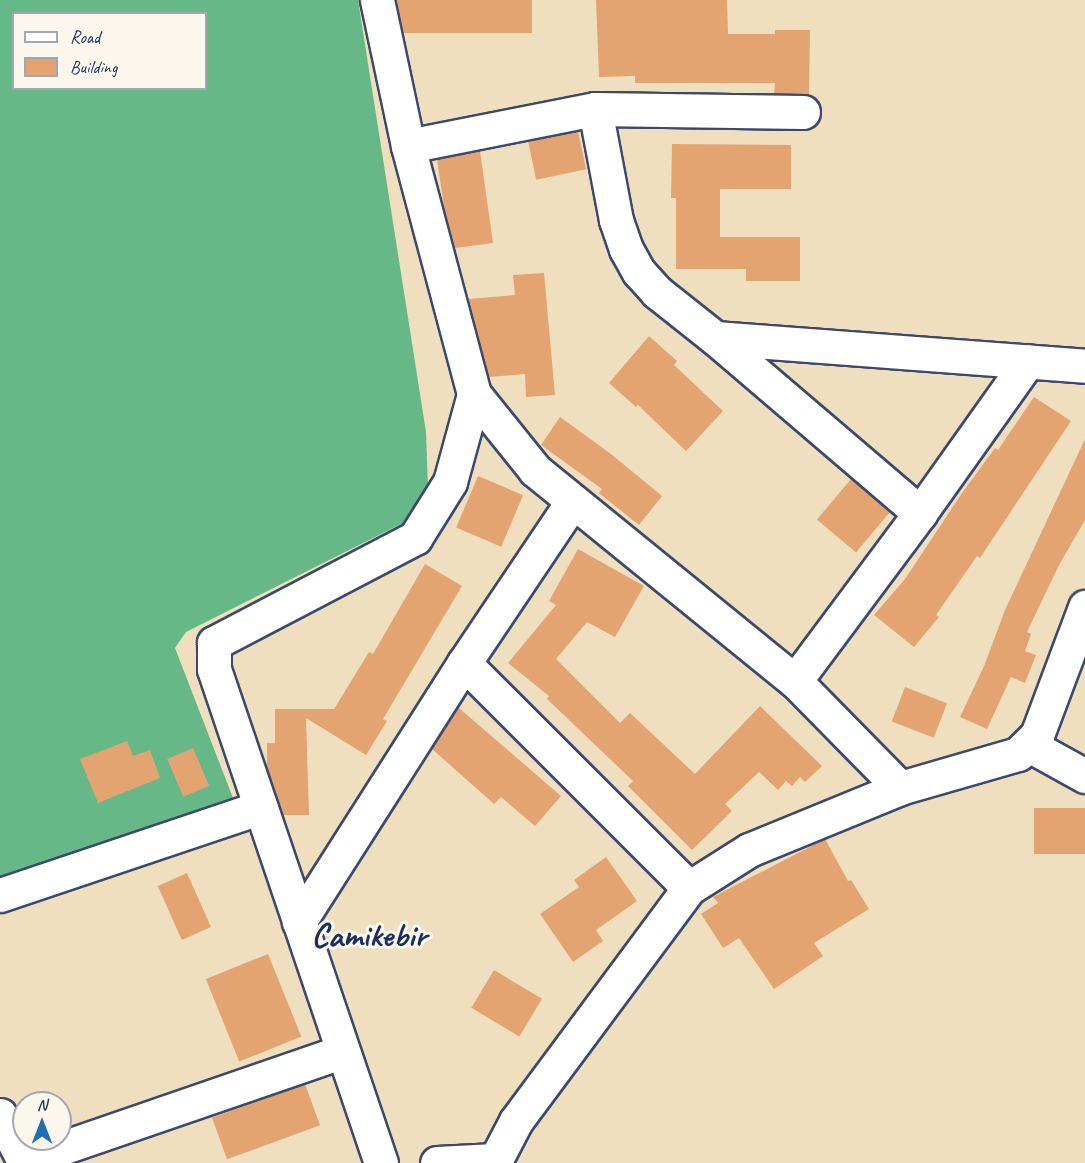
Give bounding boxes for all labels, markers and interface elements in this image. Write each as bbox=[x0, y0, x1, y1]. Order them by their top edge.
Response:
legend bbox=[12, 12, 207, 90]
text: Road bbox=[70, 26, 100, 48]
text: Building bbox=[70, 56, 117, 78]
district label: Camikebir bbox=[311, 915, 427, 955]
north arrow bbox=[12, 1091, 72, 1151]
text: N bbox=[37, 1095, 47, 1115]

